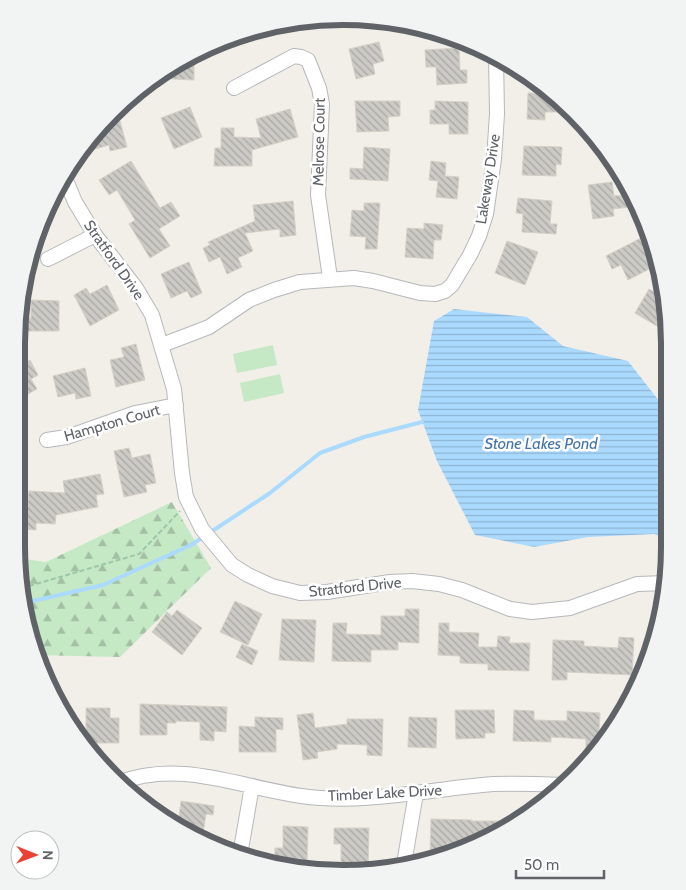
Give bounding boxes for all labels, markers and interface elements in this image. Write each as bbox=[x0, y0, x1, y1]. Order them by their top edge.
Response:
street label: Melrose Court bbox=[309, 98, 329, 186]
street label: Lakeway Drive bbox=[472, 132, 504, 225]
street label: Stratford Drive bbox=[80, 217, 148, 304]
street label: Hampton Court bbox=[62, 401, 162, 445]
water label: Stone Lakes Pond bbox=[484, 434, 598, 453]
street label: Stratford Drive bbox=[308, 573, 403, 601]
street label: Timber Lake Drive bbox=[328, 781, 443, 805]
north arrow bbox=[10, 830, 60, 880]
scale bar bbox=[516, 848, 604, 880]
text: N bbox=[39, 850, 57, 860]
text: 50 m bbox=[524, 856, 559, 874]

